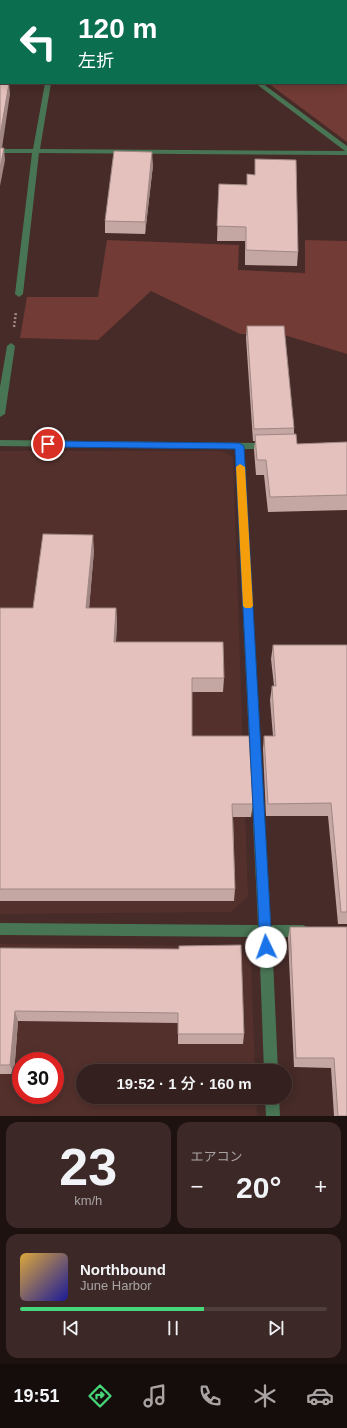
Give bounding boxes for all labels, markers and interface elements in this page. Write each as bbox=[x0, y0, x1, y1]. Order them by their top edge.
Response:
text: 120 m bbox=[78, 13, 157, 44]
icon: left bbox=[12, 16, 64, 68]
text: 左折 bbox=[78, 51, 114, 71]
pin bbox=[31, 427, 65, 461]
icon: arrive bbox=[37, 433, 59, 455]
position arrow bbox=[245, 926, 287, 968]
speed limit sign: 30 bbox=[12, 1052, 64, 1104]
text: 19:52 · 1 分 · 160 m bbox=[116, 1075, 252, 1092]
text: 23 bbox=[59, 1138, 117, 1196]
text: エアコン bbox=[191, 1149, 243, 1164]
text: 20° bbox=[236, 1171, 281, 1204]
text: − bbox=[191, 1174, 203, 1199]
text: + bbox=[314, 1174, 327, 1199]
text: km/h bbox=[74, 1193, 102, 1208]
text: Northbound bbox=[80, 1261, 166, 1278]
text: June Harbor bbox=[80, 1278, 152, 1293]
icon: previous bbox=[60, 1317, 82, 1339]
icon: pause bbox=[162, 1317, 184, 1339]
icon: next bbox=[265, 1317, 287, 1339]
icon: directions bbox=[86, 1382, 114, 1410]
icon: music bbox=[141, 1382, 169, 1410]
icon: phone bbox=[196, 1382, 224, 1410]
icon: climate bbox=[251, 1382, 279, 1410]
icon: car bbox=[306, 1382, 334, 1410]
text: 19:51 bbox=[13, 1386, 59, 1406]

